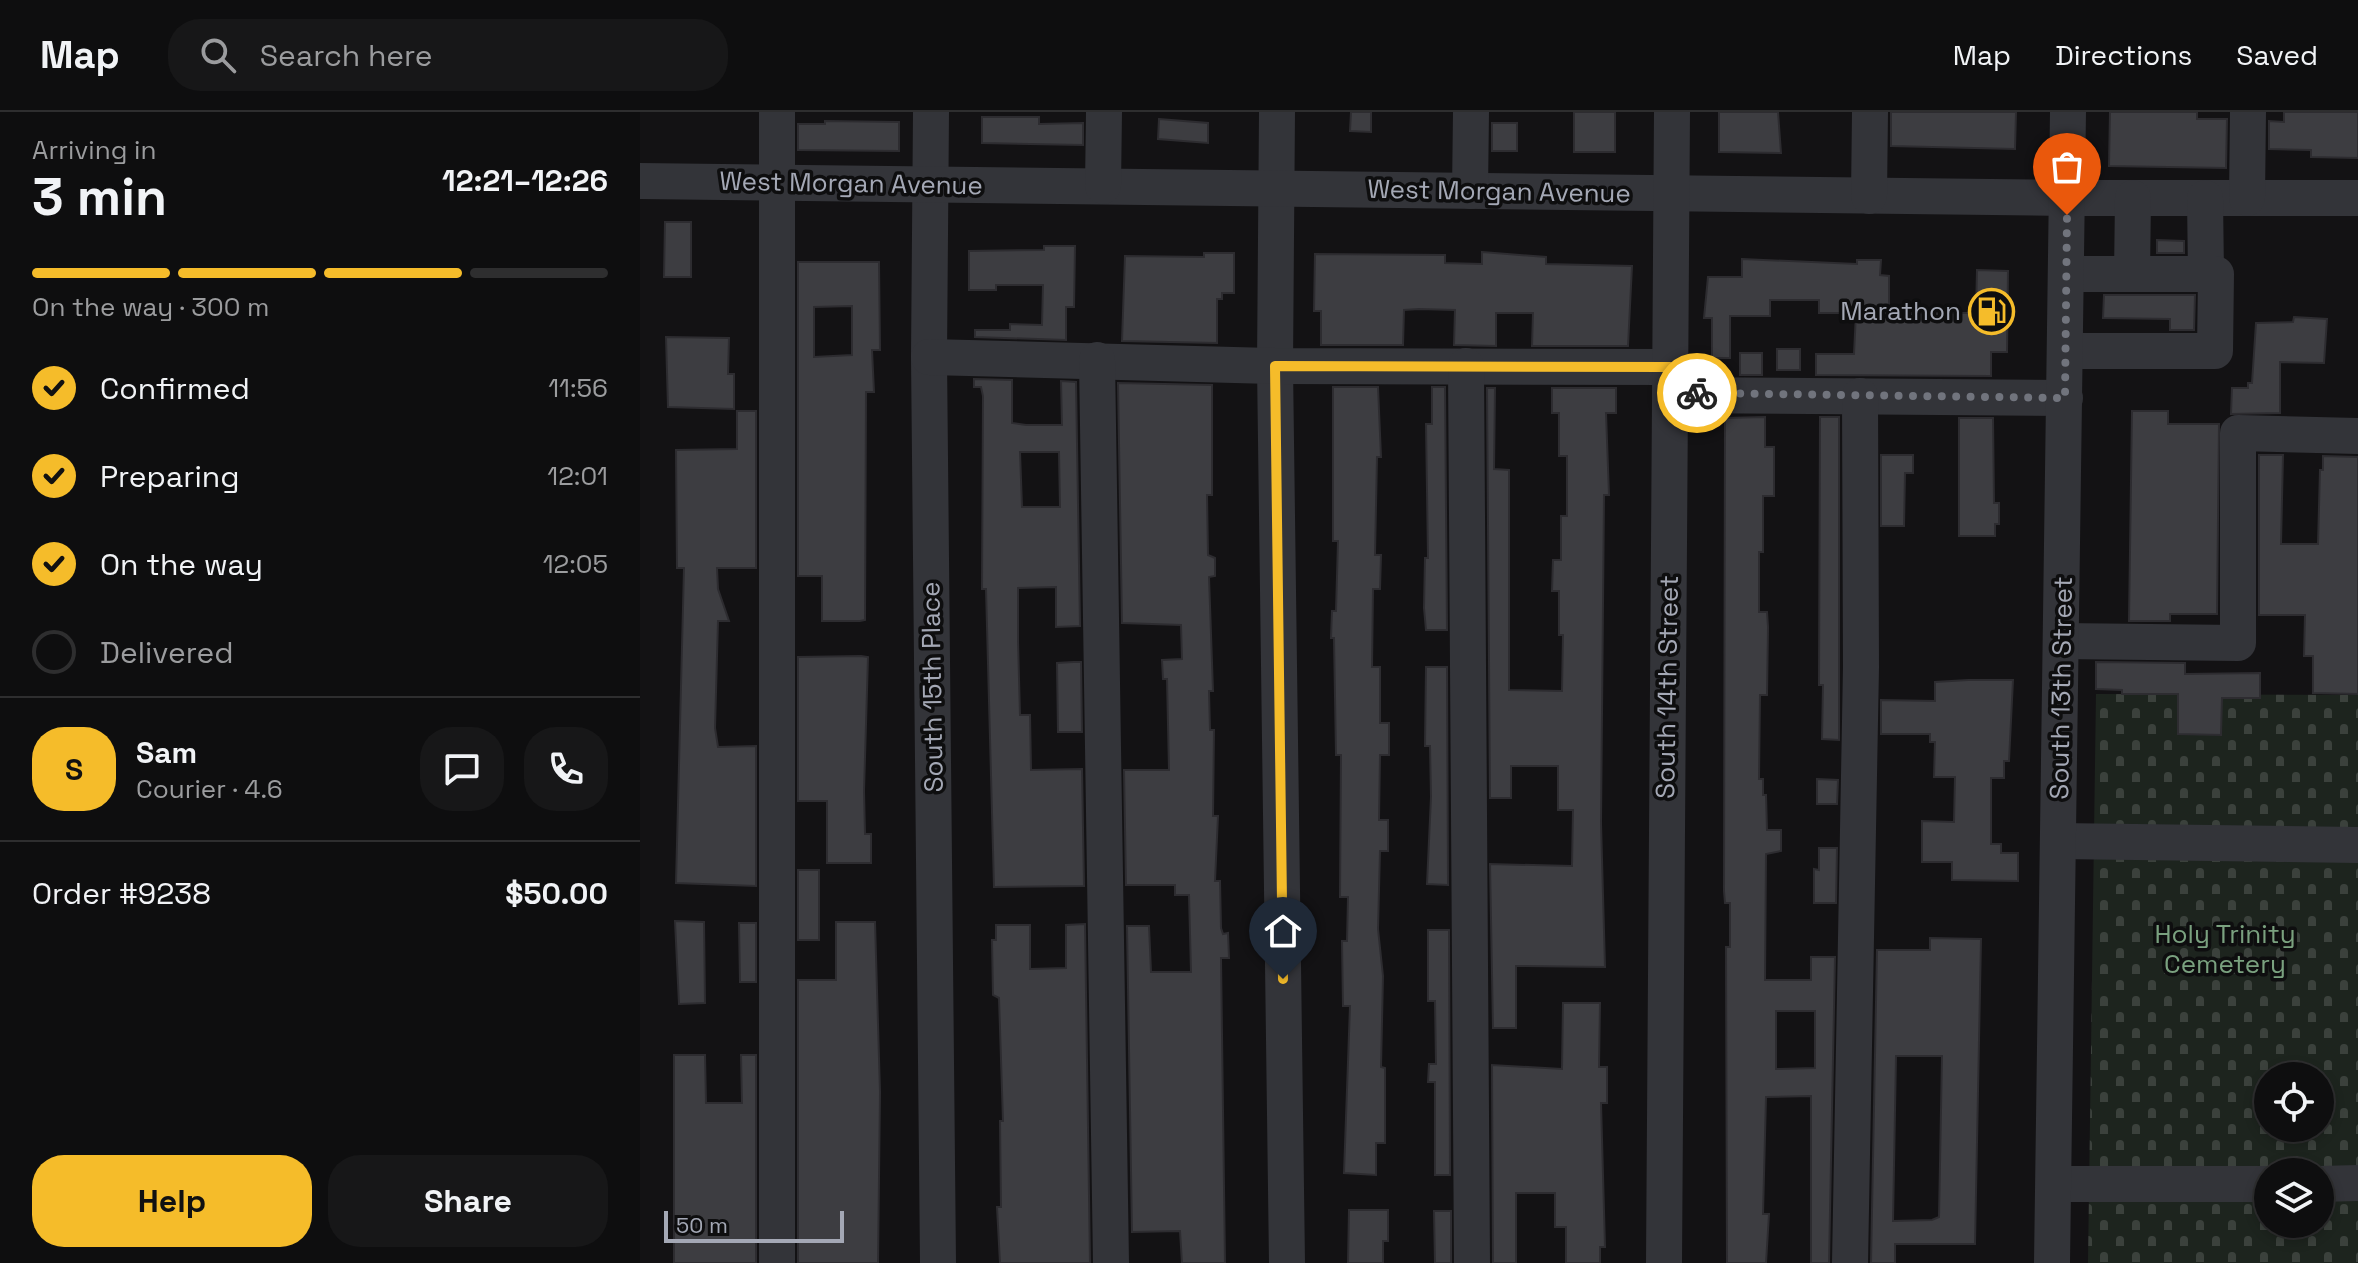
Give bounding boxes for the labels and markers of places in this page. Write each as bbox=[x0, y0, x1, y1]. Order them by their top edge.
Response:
pin bbox=[2033, 133, 2101, 215]
fuel station icon: Marathon bbox=[1968, 287, 2016, 335]
place label: Marathon bbox=[1840, 294, 1961, 328]
pin bbox=[1249, 897, 1317, 979]

